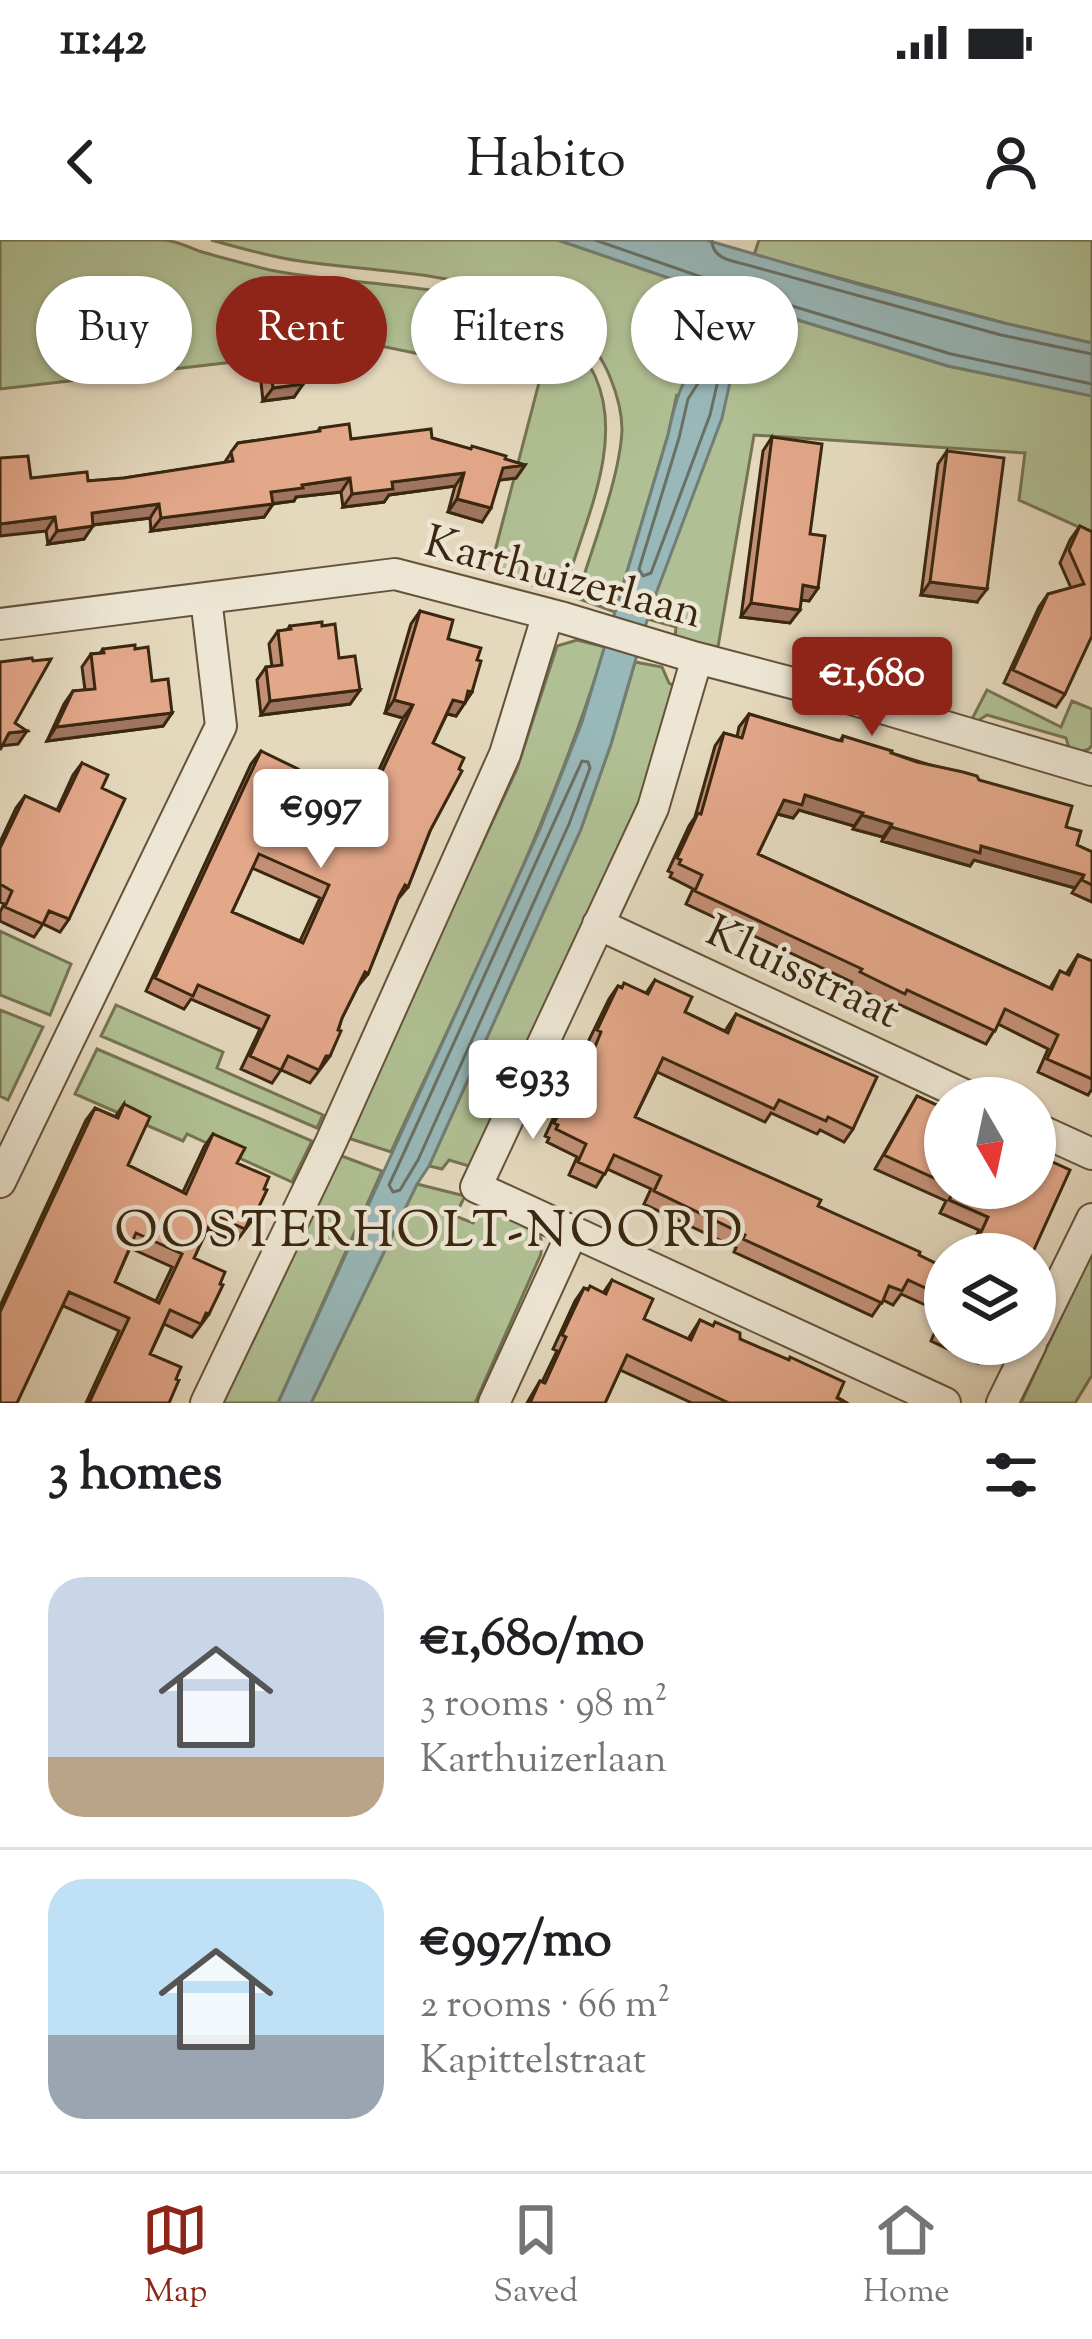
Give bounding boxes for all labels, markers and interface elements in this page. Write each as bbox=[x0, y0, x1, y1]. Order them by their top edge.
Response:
text: 11:42 bbox=[60, 10, 146, 75]
text: Habito bbox=[466, 123, 626, 201]
icon: back bbox=[48, 129, 114, 195]
icon: person bbox=[978, 129, 1044, 195]
chip: Buy bbox=[36, 276, 192, 384]
chip: Rent bbox=[216, 276, 387, 384]
chip: Filters bbox=[411, 276, 607, 384]
chip: New bbox=[631, 276, 798, 384]
street label: Karthuizerlaan bbox=[417, 512, 709, 649]
pin: €1,680 bbox=[774, 637, 970, 739]
text: €1,680 bbox=[819, 648, 925, 704]
pin: €997 bbox=[250, 769, 392, 871]
text: €997 bbox=[280, 780, 362, 836]
street label: Kluisstraat bbox=[694, 902, 909, 1048]
pin: €933 bbox=[462, 1040, 604, 1142]
text: €933 bbox=[496, 1051, 570, 1107]
north arrow bbox=[924, 1077, 1056, 1209]
map controls bbox=[924, 1077, 1056, 1365]
district label: OOSTERHOLT-NOORD bbox=[114, 1197, 746, 1270]
button: layers bbox=[924, 1233, 1056, 1365]
text: 3 homes bbox=[48, 1439, 222, 1512]
icon: filters bbox=[978, 1442, 1044, 1508]
text: €1,680/mo bbox=[420, 1605, 644, 1678]
icon: home bbox=[144, 1625, 288, 1769]
text: 3 rooms · 98 m² bbox=[420, 1678, 668, 1734]
text: Karthuizerlaan bbox=[420, 1734, 667, 1790]
text: €997/mo bbox=[420, 1906, 612, 1979]
icon: home bbox=[144, 1927, 288, 2071]
text: 2 rooms · 66 m² bbox=[420, 1979, 670, 2035]
text: Kapittelstraat bbox=[420, 2035, 646, 2091]
tab: Map bbox=[142, 2197, 208, 2317]
tab: Saved bbox=[493, 2197, 578, 2317]
tab: Home bbox=[863, 2197, 950, 2317]

